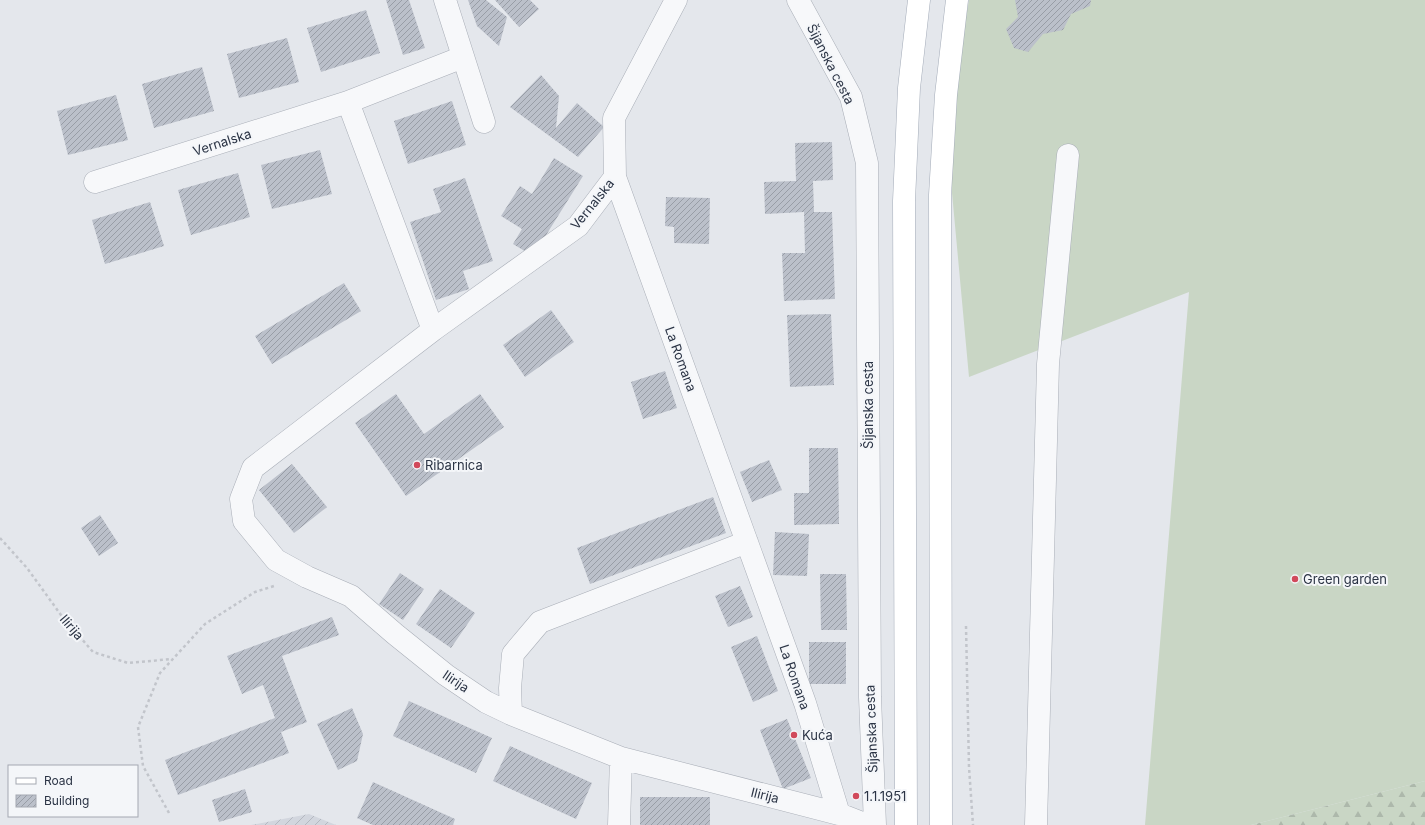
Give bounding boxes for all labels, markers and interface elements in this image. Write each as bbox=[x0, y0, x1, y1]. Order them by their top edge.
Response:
street label: Šijanska cesta bbox=[804, 21, 858, 107]
street label: Vernalska bbox=[191, 125, 253, 159]
street label: Vernalska bbox=[567, 175, 617, 233]
street label: La Romana bbox=[662, 324, 700, 394]
street label: Šijanska cesta bbox=[860, 361, 876, 449]
place label: Ribarnica bbox=[425, 457, 483, 473]
marker: Ribarnica bbox=[412, 460, 422, 470]
place label: Green garden bbox=[1303, 571, 1387, 587]
marker: Green garden bbox=[1290, 574, 1300, 584]
street label: Ilirija bbox=[57, 611, 87, 643]
street label: La Romana bbox=[776, 642, 814, 712]
street label: Ilirija bbox=[440, 666, 472, 696]
street label: Šijanska cesta bbox=[861, 685, 881, 773]
place label: Kuća bbox=[802, 727, 833, 743]
marker: Kuća bbox=[789, 730, 799, 740]
legend bbox=[8, 765, 138, 817]
text: Road bbox=[44, 773, 73, 788]
street label: Ilirija bbox=[749, 784, 781, 806]
place label: 1.1.1951 bbox=[864, 788, 906, 804]
marker: 1.1.1951 bbox=[851, 791, 861, 801]
text: Building bbox=[44, 793, 89, 808]

